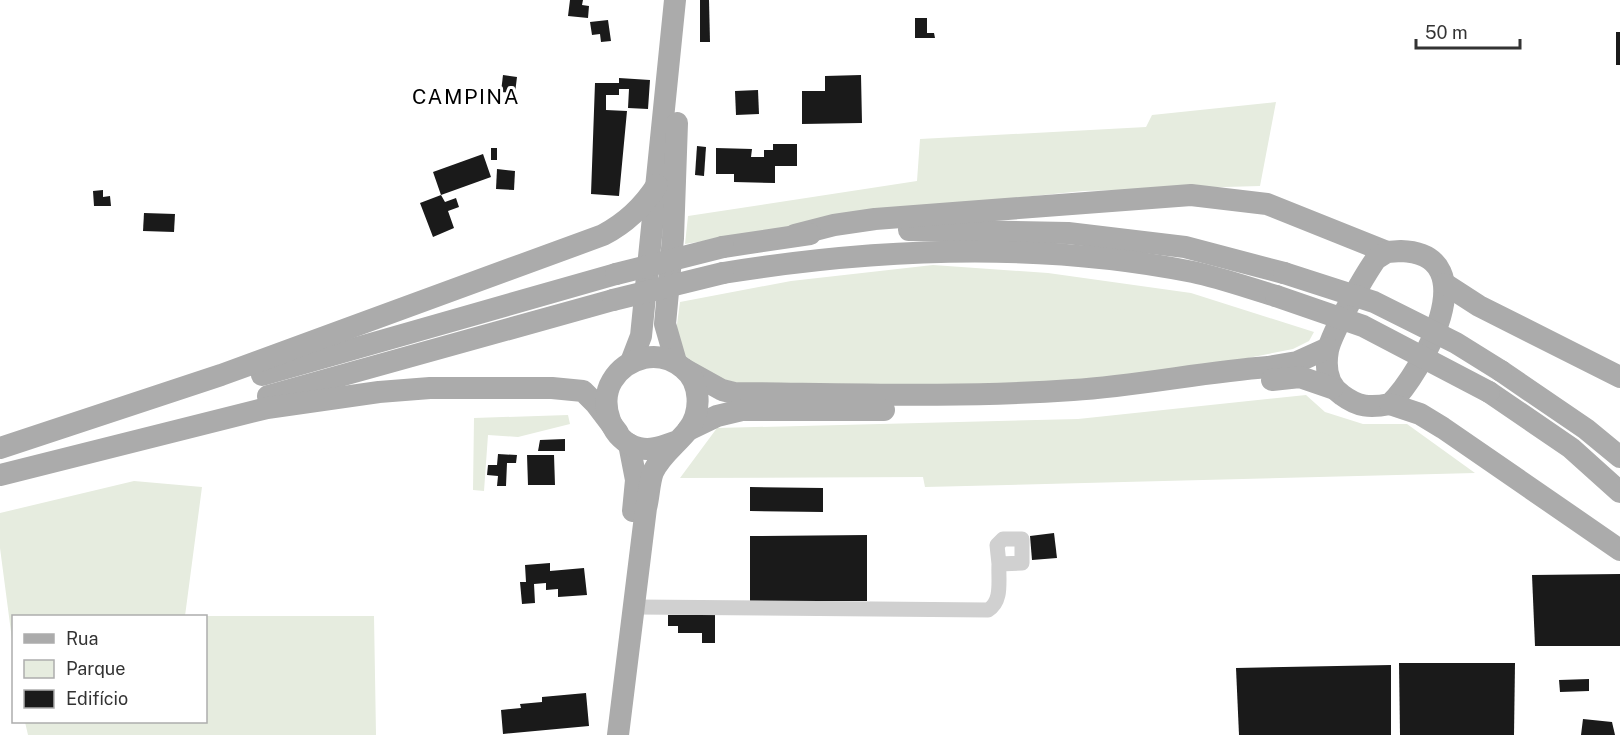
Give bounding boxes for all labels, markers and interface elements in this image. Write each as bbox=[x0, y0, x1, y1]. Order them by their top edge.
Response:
scale bar bbox=[1416, 12, 1520, 50]
text: 50 m bbox=[1425, 22, 1468, 43]
district label: CAMPINA bbox=[412, 84, 520, 109]
legend bbox=[12, 615, 207, 723]
text: Rua bbox=[66, 628, 98, 649]
text: Parque bbox=[66, 658, 126, 679]
text: Edifício bbox=[66, 688, 128, 709]

